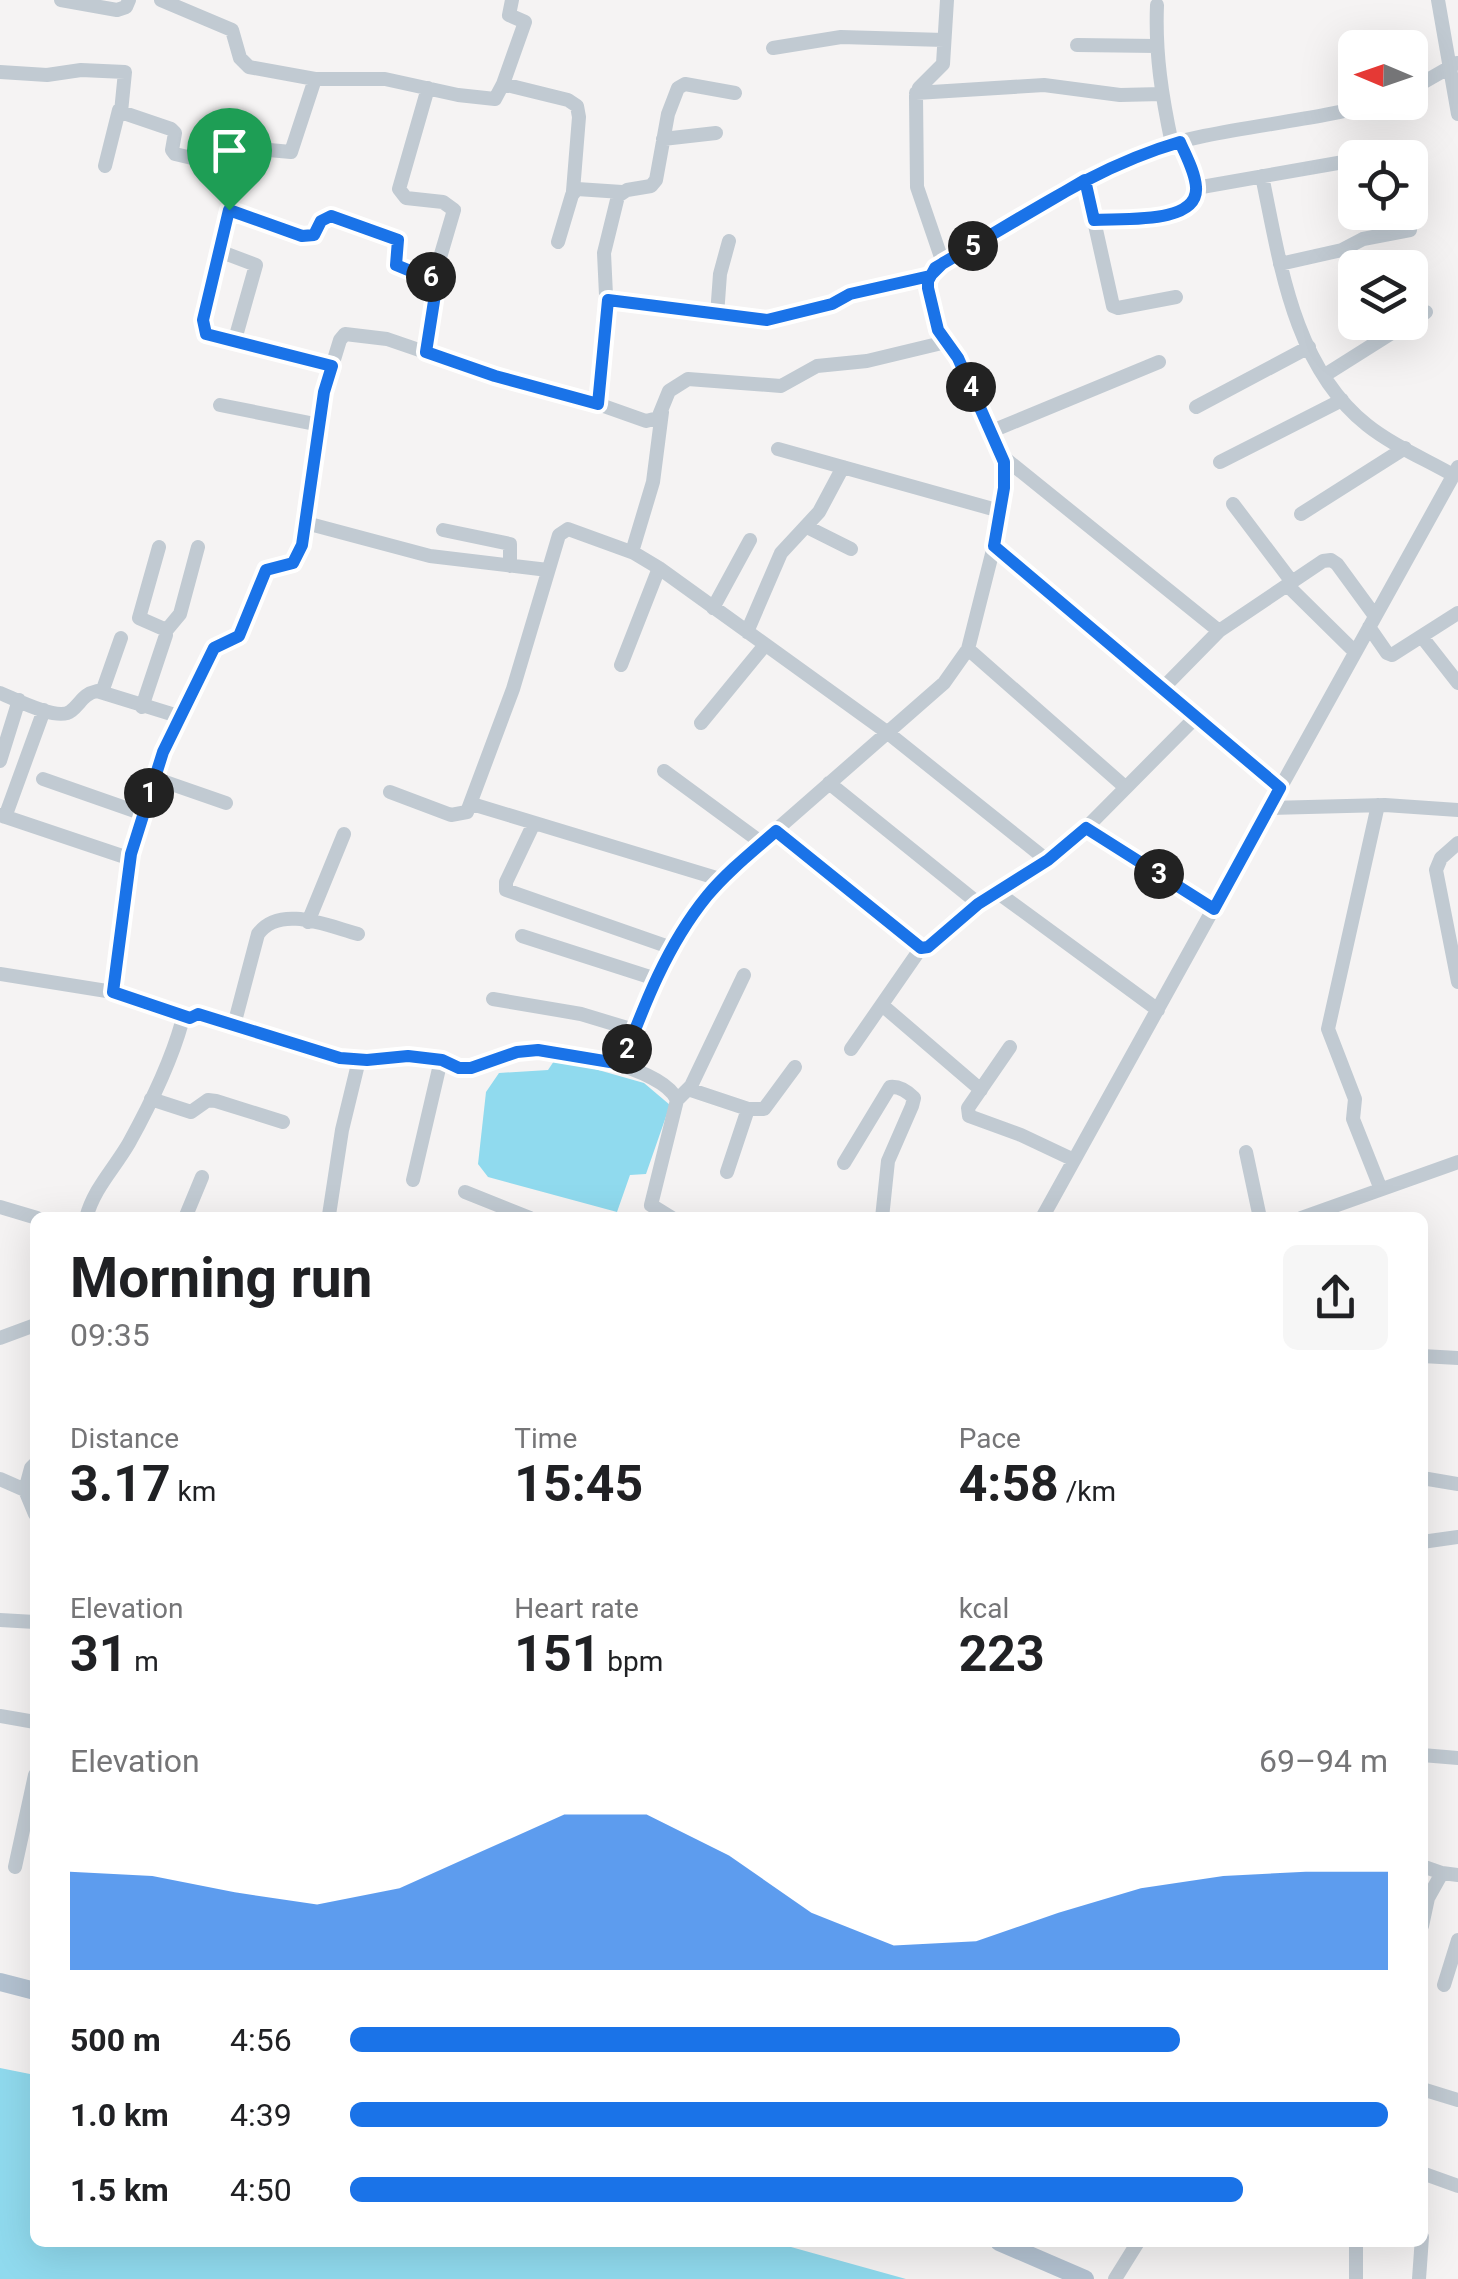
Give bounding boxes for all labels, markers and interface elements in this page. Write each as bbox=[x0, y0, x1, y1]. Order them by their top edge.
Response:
north arrow bbox=[1338, 30, 1428, 120]
map controls bbox=[1338, 30, 1428, 340]
pin bbox=[187, 108, 272, 211]
icon: arrive bbox=[202, 123, 257, 178]
button: locate bbox=[1338, 140, 1428, 230]
pin: 5 bbox=[948, 221, 998, 271]
text: 5 bbox=[965, 229, 981, 262]
button: layers bbox=[1338, 250, 1428, 340]
pin: 6 bbox=[406, 252, 456, 302]
text: 6 bbox=[423, 260, 439, 293]
pin: 4 bbox=[946, 362, 996, 412]
text: 4 bbox=[963, 370, 979, 403]
pin: 1 bbox=[124, 768, 174, 818]
text: 1 bbox=[141, 776, 157, 809]
pin: 3 bbox=[1134, 849, 1184, 899]
text: 3 bbox=[1151, 857, 1167, 890]
pin: 2 bbox=[602, 1024, 652, 1074]
text: 2 bbox=[619, 1032, 635, 1065]
button: share bbox=[1283, 1245, 1388, 1350]
text: Morning run bbox=[70, 1246, 372, 1310]
text: 09:35 bbox=[70, 1316, 150, 1354]
text: Distance bbox=[70, 1422, 179, 1455]
text: Time bbox=[514, 1422, 577, 1455]
text: Pace bbox=[959, 1422, 1021, 1455]
text: 3.17 bbox=[70, 1455, 171, 1513]
text: 15:45 bbox=[514, 1455, 643, 1513]
text: 4:58 bbox=[959, 1455, 1059, 1513]
text: km bbox=[171, 1475, 216, 1508]
text: /km bbox=[1059, 1475, 1116, 1508]
text: Elevation bbox=[70, 1592, 183, 1625]
text: Heart rate bbox=[514, 1592, 639, 1625]
text: kcal bbox=[959, 1592, 1009, 1625]
text: 31 bbox=[70, 1625, 127, 1683]
text: 151 bbox=[514, 1625, 600, 1683]
text: 223 bbox=[959, 1625, 1045, 1683]
text: m bbox=[127, 1645, 159, 1678]
text: bpm bbox=[600, 1645, 663, 1678]
text: Elevation bbox=[70, 1742, 200, 1780]
text: 69–94 m bbox=[1259, 1742, 1388, 1780]
text: 500 m bbox=[70, 2021, 161, 2059]
text: 4:56 bbox=[230, 2021, 292, 2059]
text: 1.0 km bbox=[70, 2096, 169, 2134]
text: 4:39 bbox=[230, 2096, 292, 2134]
text: 1.5 km bbox=[70, 2171, 169, 2209]
text: 4:50 bbox=[230, 2171, 292, 2209]

